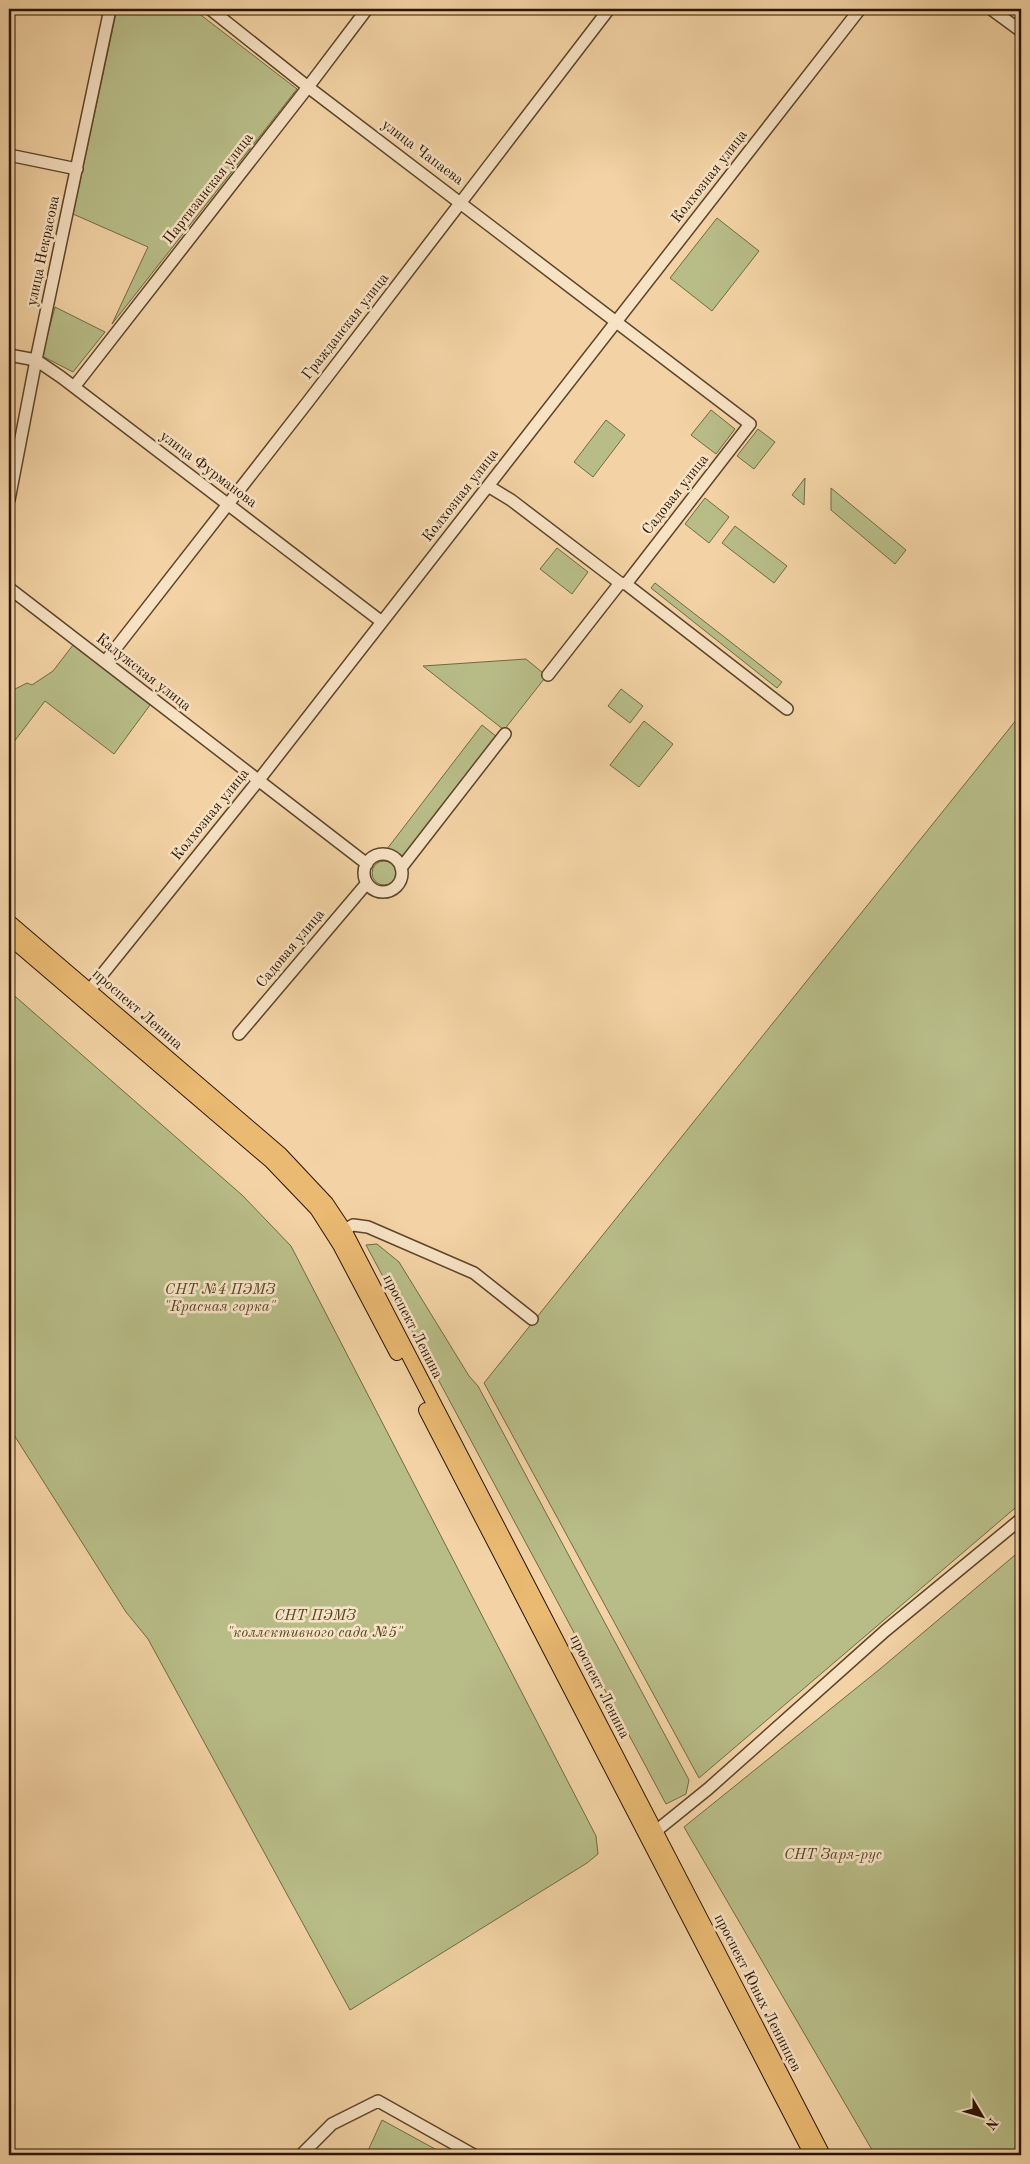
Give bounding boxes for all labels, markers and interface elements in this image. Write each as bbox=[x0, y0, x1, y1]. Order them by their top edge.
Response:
street label: улица Чапаева bbox=[378, 117, 466, 189]
street label: Колхозная улица bbox=[669, 127, 751, 226]
street label: Партизанская улица bbox=[161, 130, 257, 247]
street label: улица Некрасова bbox=[25, 194, 63, 308]
street label: Гражданская улица bbox=[300, 270, 392, 383]
street label: улица Фурманова bbox=[157, 429, 260, 512]
street label: Колхозная улица bbox=[420, 446, 502, 545]
street label: Садовая улица bbox=[640, 452, 712, 538]
street label: Калужская улица bbox=[93, 631, 194, 715]
street label: Колхозная улица bbox=[170, 766, 253, 864]
street label: Садовая улица bbox=[254, 906, 328, 991]
street label: проспект Ленина bbox=[89, 967, 186, 1054]
street label: проспект Ленина bbox=[379, 1273, 445, 1382]
park label: СНТ №4 ПЭМЗ "Красная горка" bbox=[164, 1282, 277, 1315]
park label: СНТ ПЭМЗ "коллективного сада №5" bbox=[227, 1608, 404, 1641]
street label: проспект Ленина bbox=[566, 1633, 632, 1742]
park label: СНТ Заря-рус bbox=[784, 1847, 882, 1863]
street label: проспект Юных Ленинцев bbox=[711, 1912, 803, 2074]
north arrow bbox=[958, 2092, 1008, 2142]
text: N bbox=[982, 2115, 1000, 2132]

